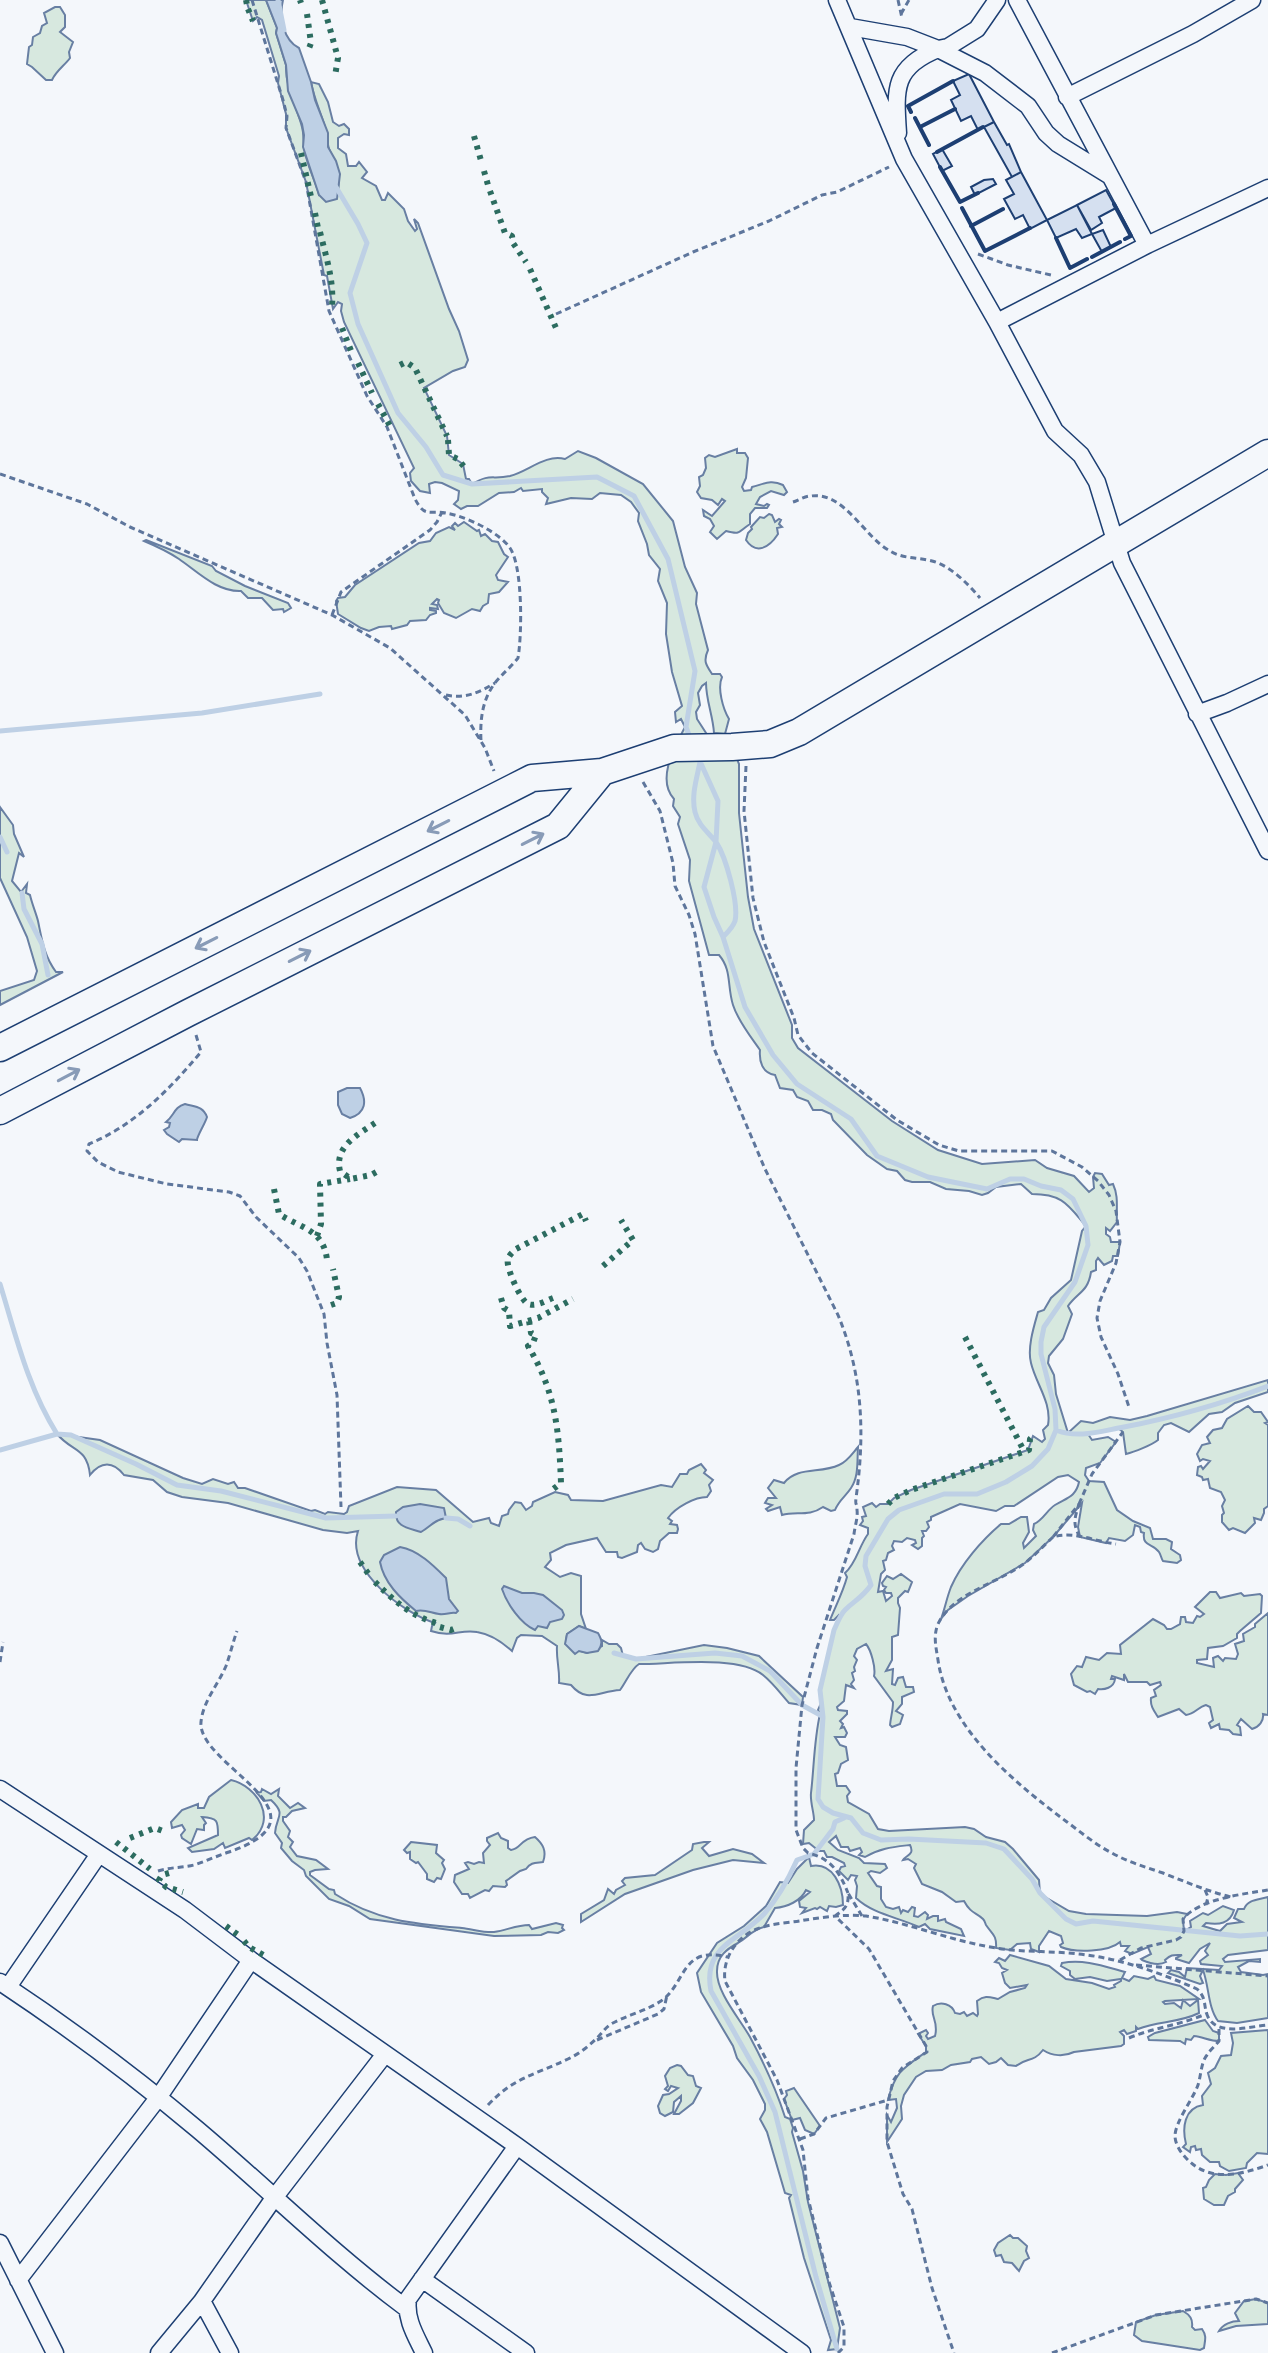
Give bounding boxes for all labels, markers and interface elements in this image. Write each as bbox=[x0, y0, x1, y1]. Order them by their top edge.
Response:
one-way arrow bbox=[426, 819, 450, 834]
one-way arrow bbox=[520, 831, 544, 846]
one-way arrow bbox=[194, 936, 218, 952]
one-way arrow bbox=[288, 948, 312, 964]
one-way arrow bbox=[57, 1067, 81, 1083]

